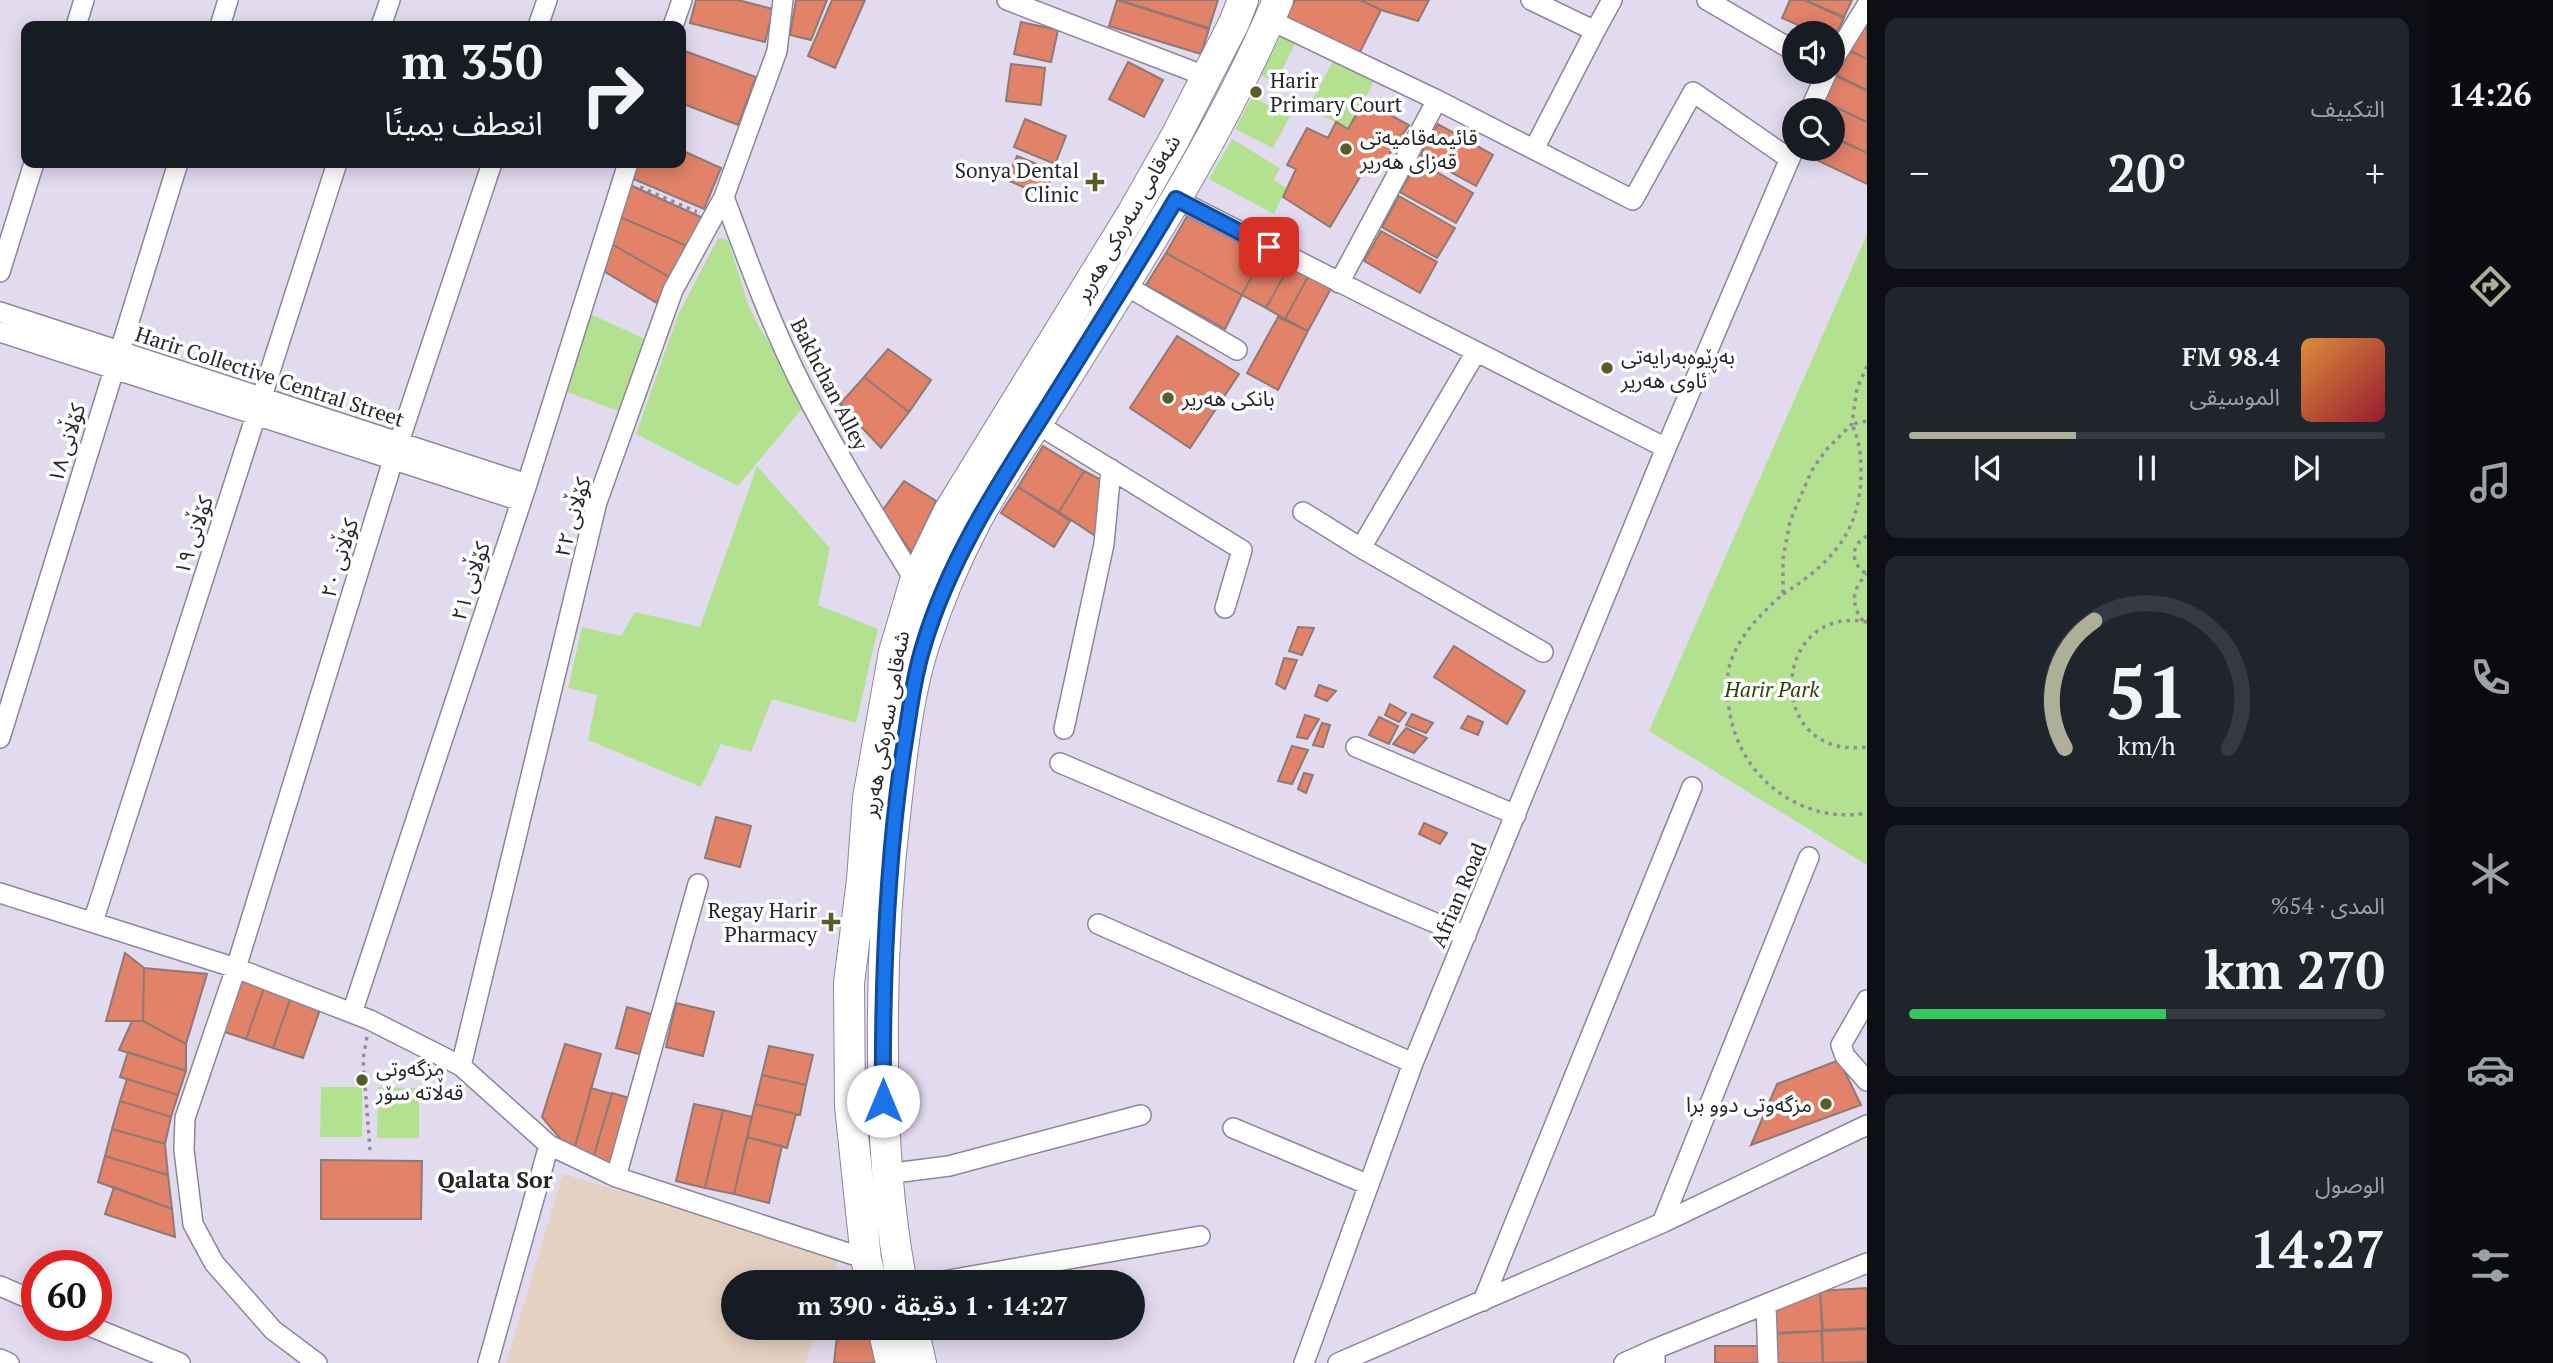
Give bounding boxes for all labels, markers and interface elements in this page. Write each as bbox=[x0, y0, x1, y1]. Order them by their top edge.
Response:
map controls bbox=[1782, 21, 1845, 161]
button: sound bbox=[1782, 21, 1845, 84]
text: 350 m bbox=[401, 28, 543, 93]
icon: right bbox=[567, 49, 658, 140]
place label: Harir Primary Court bbox=[1270, 66, 1402, 118]
text: 14:26 bbox=[2448, 73, 2532, 115]
marker: Harir Primary Court bbox=[1248, 84, 1264, 100]
text: التكييف bbox=[2311, 93, 2385, 124]
button: search bbox=[1782, 98, 1845, 161]
text: انعطف يمينًا bbox=[384, 102, 543, 144]
place label: قائیمەقامیەتی قەزای هەریر bbox=[1359, 123, 1478, 175]
street label: شەقامی سەرەکی هەریر bbox=[1067, 129, 1186, 308]
text: 20° bbox=[2107, 138, 2187, 207]
marker: قائیمەقامیەتی قەزای هەریر bbox=[1338, 141, 1354, 157]
text: − bbox=[1909, 148, 1929, 198]
text: + bbox=[2365, 148, 2385, 198]
place label: Sonya Dental Clinic bbox=[955, 156, 1079, 208]
marker: Sonya Dental Clinic bbox=[1085, 172, 1105, 192]
pin bbox=[1239, 217, 1299, 277]
icon: arrive bbox=[1250, 228, 1288, 266]
icon: directions bbox=[2466, 262, 2515, 311]
street label: Bakhchan Alley bbox=[785, 313, 875, 455]
street label: Harir Collective Central Street bbox=[132, 319, 408, 433]
text: 98.4 FM bbox=[2182, 339, 2280, 373]
place label: بەڕێوەبەرایەتی ئاوی هەریر bbox=[1620, 342, 1735, 394]
marker: بەڕێوەبەرایەتی ئاوی هەریر bbox=[1599, 360, 1615, 376]
text: الموسيقى bbox=[2189, 381, 2280, 412]
place label: بانکی هەریر bbox=[1181, 384, 1275, 412]
marker: بانکی هەریر bbox=[1160, 390, 1176, 406]
street label: کۆڵانی ١٨ bbox=[40, 400, 91, 486]
icon: previous bbox=[1969, 449, 2007, 487]
icon: pause bbox=[2128, 449, 2166, 487]
icon: next bbox=[2287, 449, 2325, 487]
icon: music bbox=[2466, 458, 2515, 507]
street label: کۆڵانی ٢٢ bbox=[546, 474, 597, 560]
street label: کۆڵانی ١٩ bbox=[166, 492, 219, 578]
street label: کۆڵانی ٢٠ bbox=[313, 515, 364, 601]
street label: کۆڵانی ٢١ bbox=[443, 538, 496, 624]
street label: شەقامی سەرەکی هەریر bbox=[855, 629, 915, 820]
text: 51 bbox=[2106, 642, 2188, 739]
icon: phone bbox=[2466, 653, 2515, 702]
park label: Harir Park bbox=[1724, 675, 1820, 703]
text: km/h bbox=[2118, 728, 2176, 761]
street label: Afrian Road bbox=[1423, 838, 1493, 952]
icon: climate bbox=[2466, 849, 2515, 898]
text: المدى · 54% bbox=[2271, 890, 2385, 921]
place label: Regay Harir Pharmacy bbox=[708, 896, 817, 948]
marker: Regay Harir Pharmacy bbox=[823, 914, 839, 930]
text: 270 km bbox=[2204, 935, 2385, 1004]
icon: car bbox=[2466, 1045, 2515, 1094]
place label: مزگەوتی قەڵاتە سۆر bbox=[375, 1054, 464, 1106]
position arrow bbox=[846, 1064, 920, 1138]
marker: مزگەوتی قەڵاتە سۆر bbox=[354, 1072, 370, 1088]
place label: مزگەوتی دوو برا bbox=[1686, 1090, 1812, 1118]
marker: مزگەوتی دوو برا bbox=[1818, 1096, 1834, 1112]
district label: Qalata Sor bbox=[437, 1164, 553, 1195]
text: الوصول bbox=[2315, 1169, 2385, 1200]
text: 14:27 bbox=[2250, 1214, 2385, 1283]
icon: filters bbox=[2466, 1241, 2515, 1290]
speed limit sign: 60 bbox=[21, 1250, 112, 1341]
text: 14:27 · 1 دقيقة · 390 m bbox=[797, 1288, 1069, 1322]

